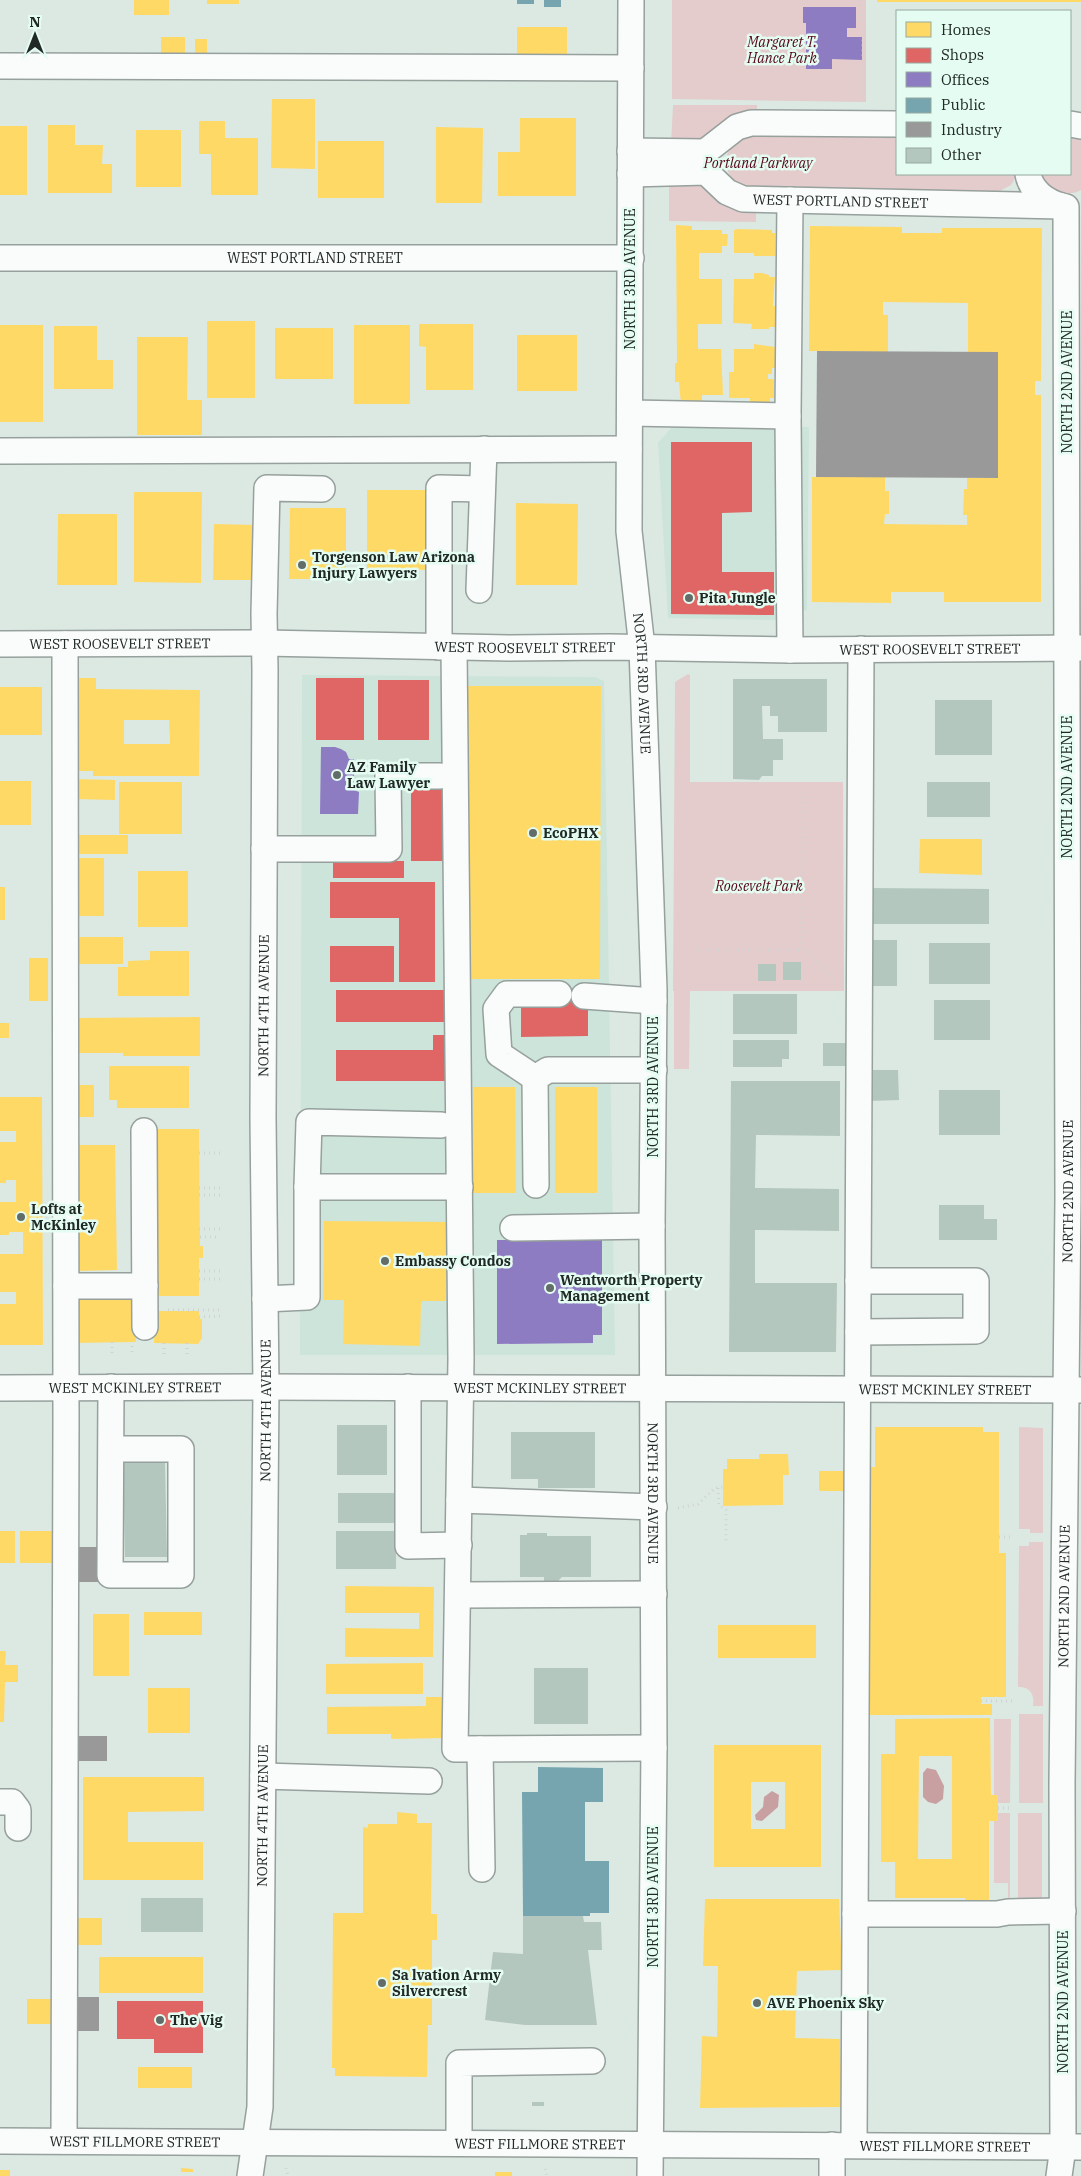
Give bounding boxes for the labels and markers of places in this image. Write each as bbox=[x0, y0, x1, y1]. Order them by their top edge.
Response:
place label: Torgenson Law Arizona Injury Lawyers bbox=[312, 548, 475, 582]
marker: Torgenson Law Arizona Injury Lawyers bbox=[296, 559, 308, 571]
place label: Pita Jungle bbox=[699, 589, 776, 607]
marker: Pita Jungle bbox=[683, 592, 695, 604]
place label: AZ Family Law Lawyer bbox=[347, 758, 430, 792]
marker: AZ Family Law Lawyer bbox=[331, 769, 343, 781]
place label: EcoPHX bbox=[543, 824, 599, 842]
marker: EcoPHX bbox=[527, 827, 539, 839]
place label: Lofts at McKinley bbox=[31, 1200, 96, 1234]
marker: Lofts at McKinley bbox=[15, 1211, 27, 1223]
place label: Embassy Condos bbox=[395, 1252, 511, 1270]
marker: Embassy Condos bbox=[379, 1255, 391, 1267]
place label: Wentworth Property Management bbox=[560, 1271, 702, 1305]
marker: Wentworth Property Management bbox=[544, 1282, 556, 1294]
place label: Sa lvation Army Silvercrest bbox=[392, 1966, 501, 2000]
marker: Sa lvation Army Silvercrest bbox=[376, 1977, 388, 1989]
place label: AVE Phoenix Sky bbox=[767, 1994, 884, 2012]
marker: AVE Phoenix Sky bbox=[751, 1997, 763, 2009]
place label: The Vig bbox=[170, 2011, 223, 2029]
marker: The Vig bbox=[154, 2014, 166, 2026]

